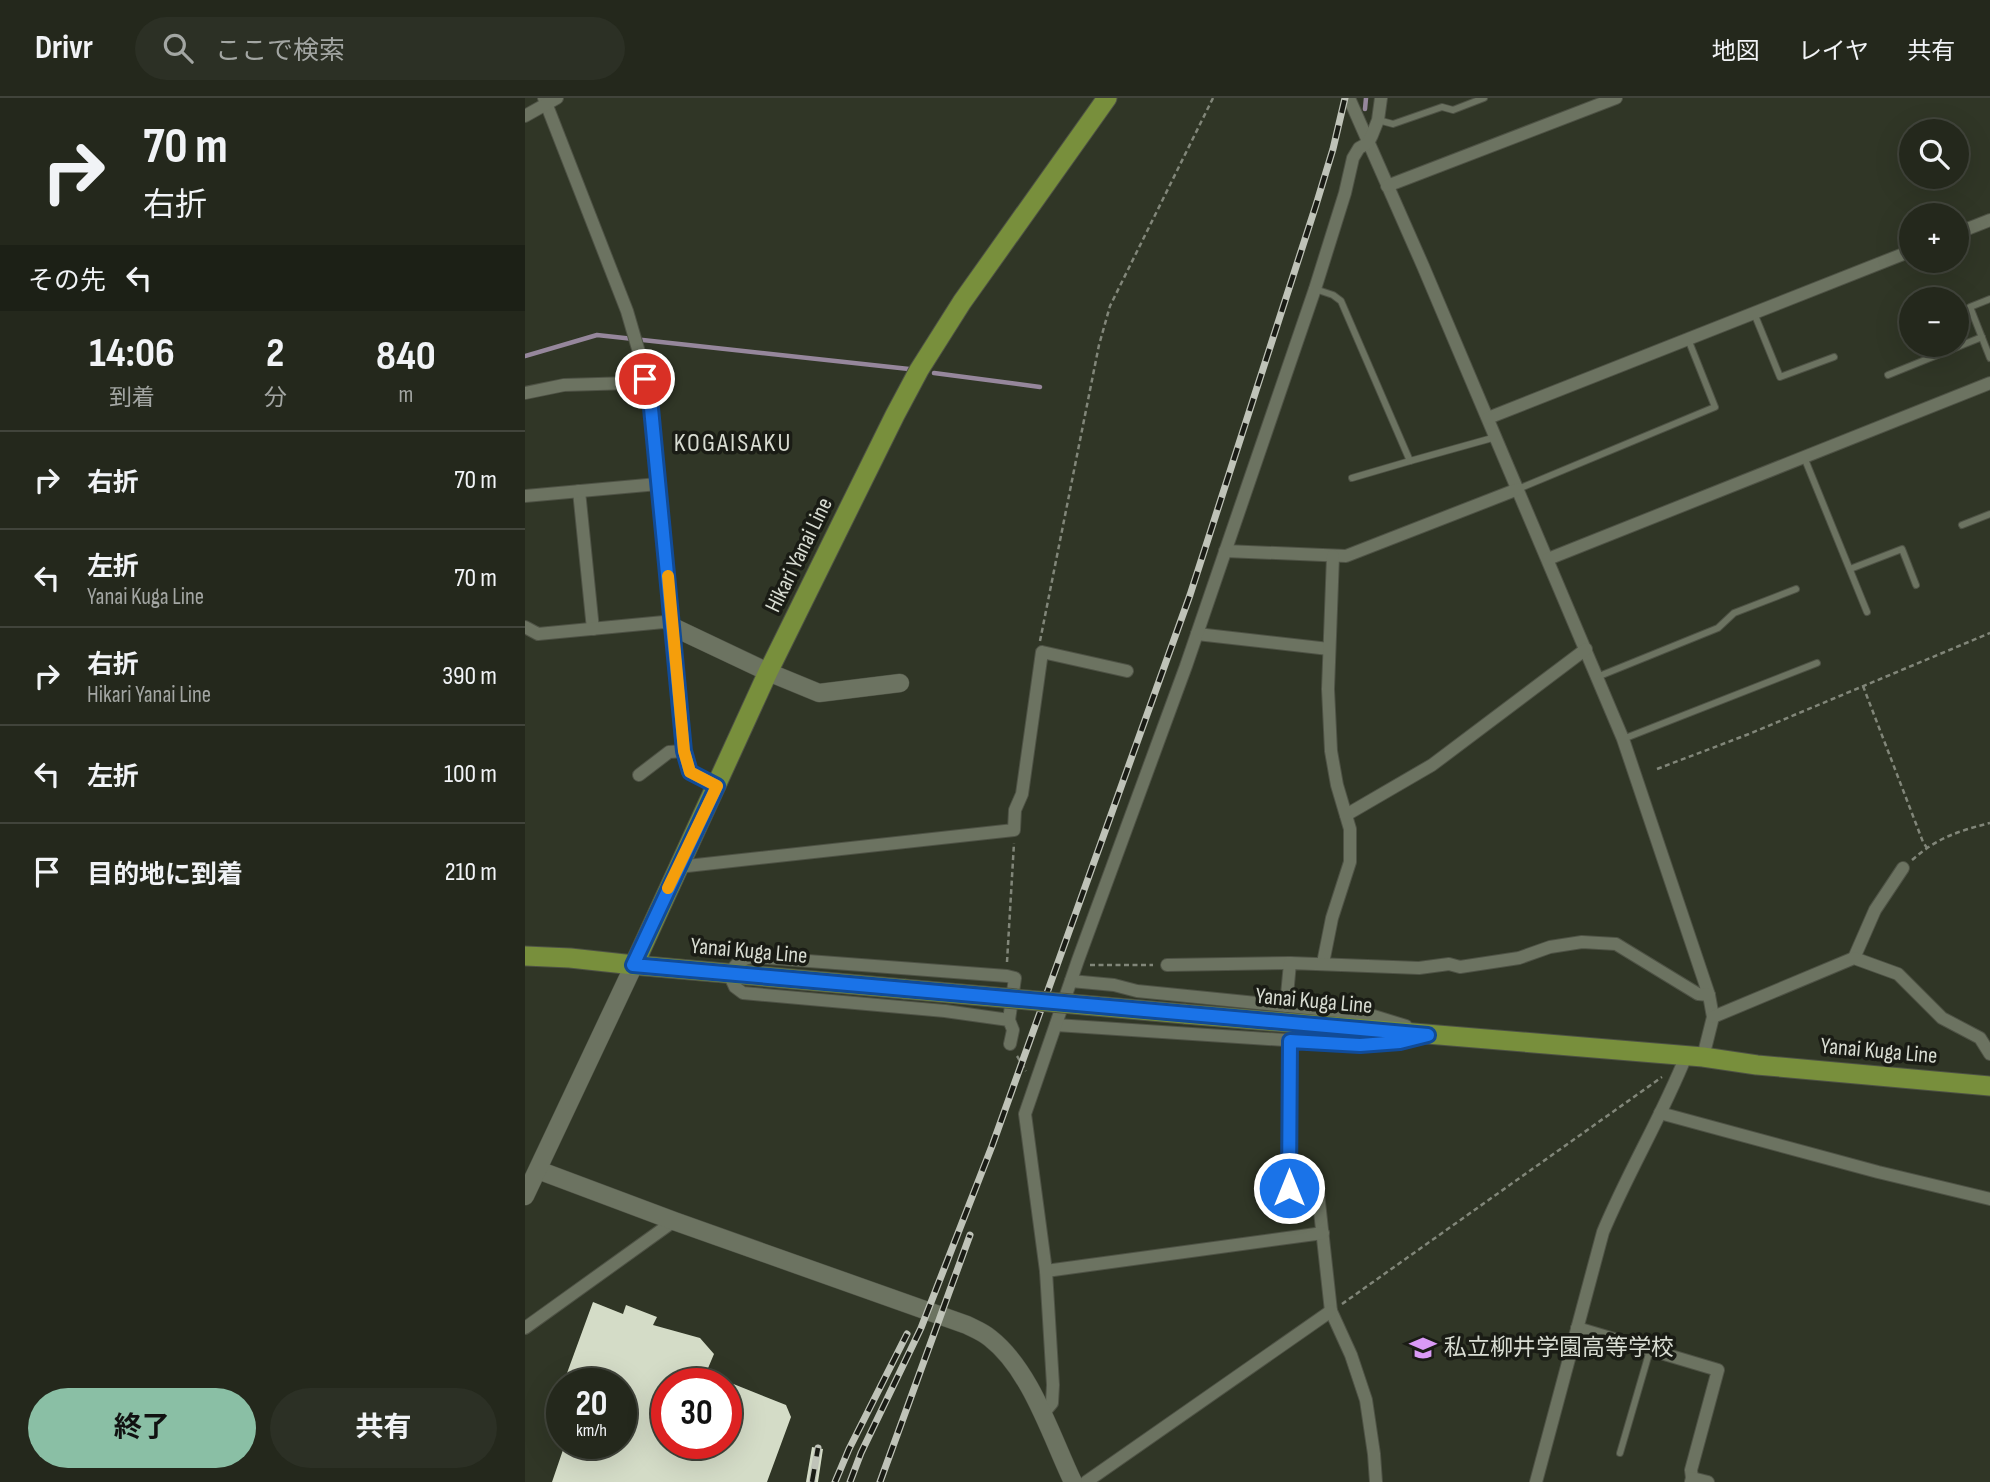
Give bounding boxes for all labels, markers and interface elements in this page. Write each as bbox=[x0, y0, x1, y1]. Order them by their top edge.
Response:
search box bbox=[135, 17, 625, 80]
text: Drivr bbox=[35, 28, 93, 68]
icon: search bbox=[159, 29, 197, 67]
text: ここで検索 bbox=[215, 36, 345, 67]
text: 地図 bbox=[1712, 37, 1760, 66]
text: レイヤ bbox=[1798, 37, 1869, 66]
text: 共有 bbox=[1907, 37, 1955, 66]
text: 70 m bbox=[143, 118, 228, 177]
map controls bbox=[1899, 119, 1969, 357]
button: search bbox=[1899, 119, 1969, 189]
icon: right bbox=[28, 126, 119, 217]
text: 右折 bbox=[143, 186, 207, 225]
button: + bbox=[1899, 203, 1969, 273]
icon: left bbox=[120, 259, 158, 297]
text: その先 bbox=[28, 266, 106, 297]
button: − bbox=[1899, 287, 1969, 357]
text: 14:06 bbox=[89, 328, 175, 379]
text: 2 bbox=[266, 328, 285, 379]
text: 840 bbox=[376, 331, 436, 382]
pin bbox=[615, 349, 675, 409]
icon: arrive bbox=[626, 360, 664, 398]
text: m bbox=[399, 381, 413, 409]
text: 到着 bbox=[109, 384, 155, 412]
text: 分 bbox=[264, 384, 287, 412]
district label: KOGAISAKU bbox=[674, 428, 792, 459]
icon: right bbox=[28, 461, 66, 499]
text: 70 m bbox=[454, 465, 497, 496]
text: 右折 bbox=[87, 468, 139, 499]
street label: Hikari Yanai Line bbox=[759, 493, 839, 617]
text: 左折 bbox=[87, 552, 139, 583]
icon: left bbox=[28, 559, 66, 597]
text: 70 m bbox=[454, 563, 497, 594]
text: Yanai Kuga Line bbox=[87, 583, 204, 611]
text: 右折 bbox=[87, 650, 139, 681]
icon: right bbox=[28, 657, 66, 695]
text: 390 m bbox=[442, 661, 497, 692]
text: Hikari Yanai Line bbox=[87, 681, 211, 709]
icon: left bbox=[28, 755, 66, 793]
text: 100 m bbox=[444, 759, 497, 790]
text: 左折 bbox=[87, 762, 139, 793]
icon: arrive bbox=[28, 853, 66, 891]
text: 210 m bbox=[445, 857, 497, 888]
text: 目的地に到着 bbox=[87, 860, 243, 891]
street label: Yanai Kuga Line bbox=[689, 932, 809, 970]
street label: Yanai Kuga Line bbox=[1254, 982, 1374, 1020]
street label: Yanai Kuga Line bbox=[1819, 1032, 1939, 1070]
position arrow bbox=[1252, 1151, 1326, 1225]
school or university icon: 私立柳井学園高等学校 bbox=[1408, 1333, 1438, 1363]
place label: 私立柳井学園高等学校 bbox=[1444, 1334, 1674, 1362]
speed limit sign: 30 bbox=[651, 1368, 742, 1459]
text: 20 bbox=[576, 1383, 608, 1426]
button: 終了 bbox=[28, 1388, 256, 1468]
button: 共有 bbox=[270, 1388, 497, 1468]
text: km/h bbox=[576, 1420, 607, 1441]

